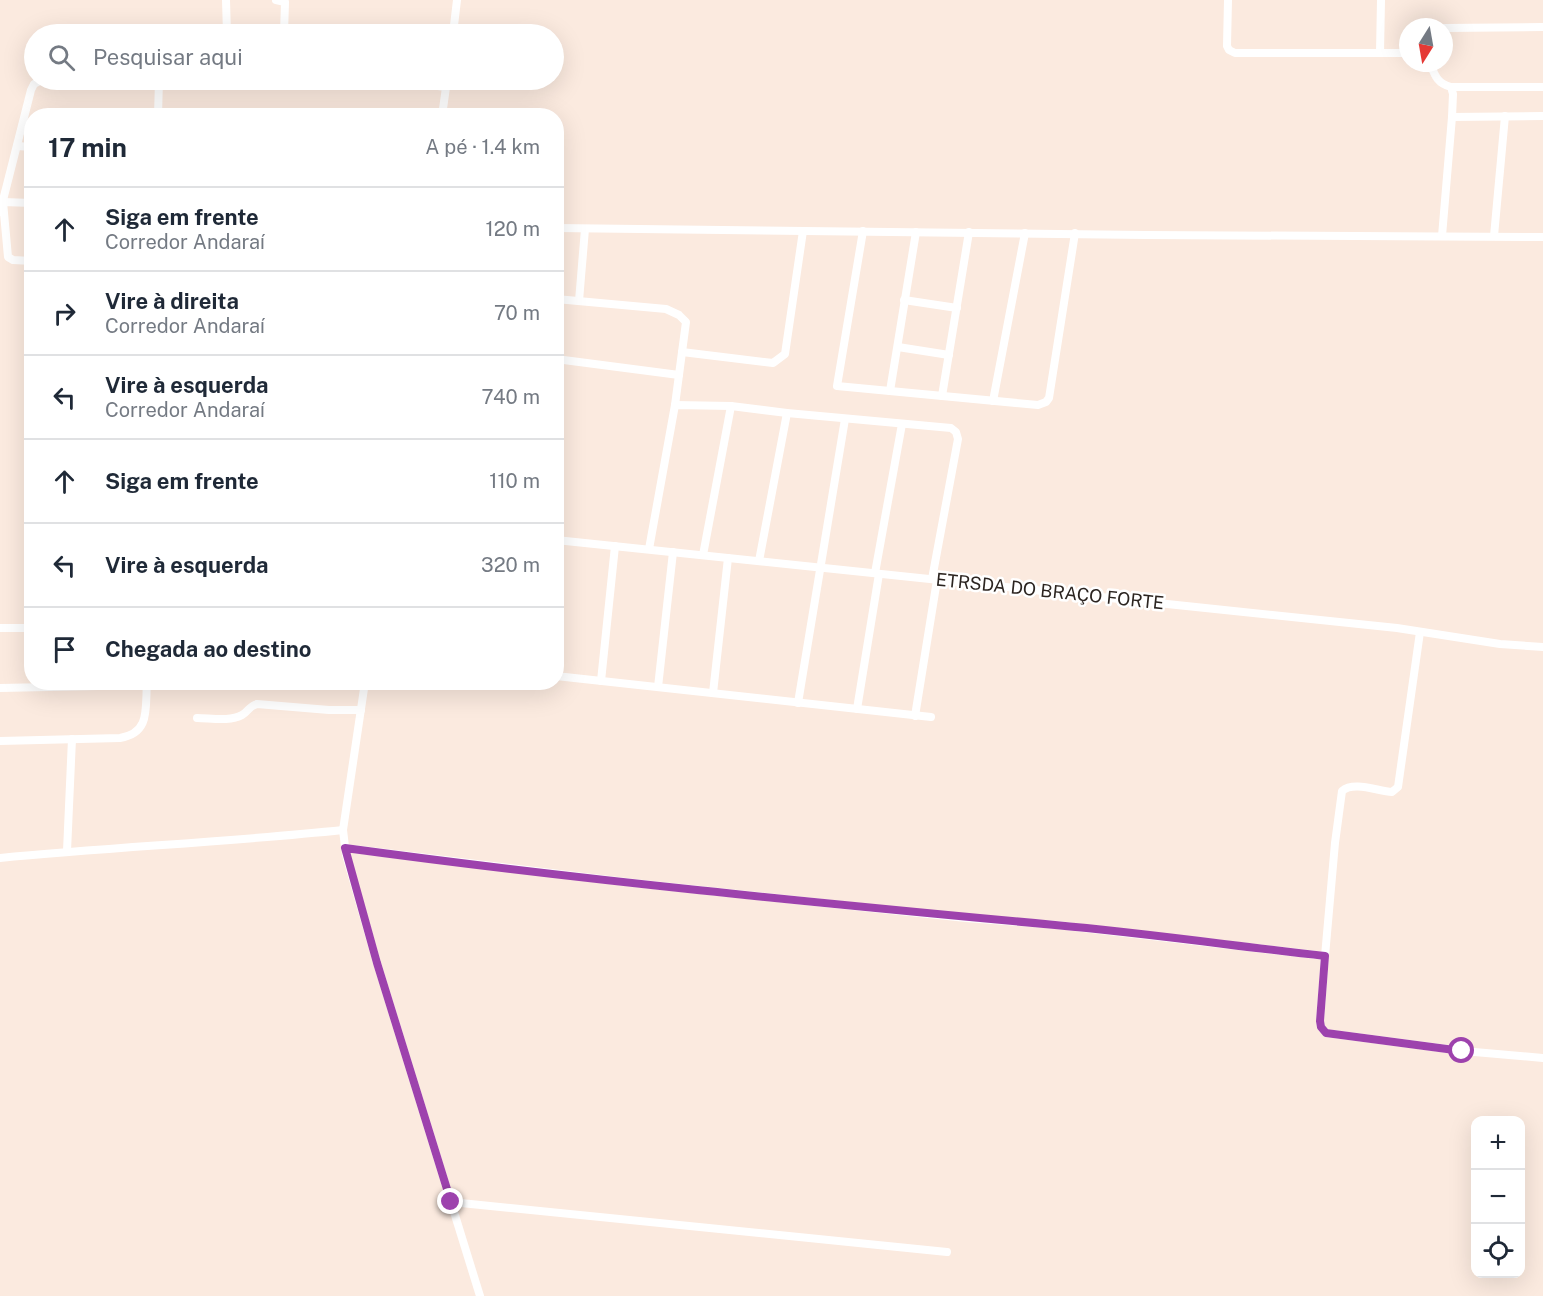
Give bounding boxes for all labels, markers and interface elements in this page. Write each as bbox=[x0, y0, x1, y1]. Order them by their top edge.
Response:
north arrow bbox=[1399, 18, 1453, 72]
search box bbox=[24, 24, 564, 90]
icon: search bbox=[45, 41, 78, 74]
text: Pesquisar aqui bbox=[93, 44, 243, 70]
text: 17 min bbox=[48, 132, 127, 163]
text: A pé · 1.4 km bbox=[425, 135, 540, 159]
text: Siga em frente bbox=[105, 204, 259, 230]
icon: ahead bbox=[48, 213, 81, 246]
text: 120 m bbox=[486, 217, 540, 241]
text: Corredor Andaraí bbox=[105, 230, 265, 254]
text: Vire à direita bbox=[105, 288, 239, 314]
icon: right bbox=[48, 297, 81, 330]
text: 70 m bbox=[494, 301, 540, 325]
text: Corredor Andaraí bbox=[105, 314, 265, 338]
text: Vire à esquerda bbox=[105, 372, 269, 398]
icon: left bbox=[48, 381, 81, 414]
text: 740 m bbox=[482, 385, 540, 409]
text: Corredor Andaraí bbox=[105, 398, 265, 422]
icon: ahead bbox=[48, 465, 81, 498]
text: Siga em frente bbox=[105, 468, 259, 494]
text: 110 m bbox=[489, 469, 540, 493]
icon: left bbox=[48, 549, 81, 582]
text: Vire à esquerda bbox=[105, 552, 269, 578]
text: 320 m bbox=[481, 553, 540, 577]
street label: ETRSDA DO BRAÇO FORTE bbox=[935, 569, 1165, 613]
icon: arrive bbox=[48, 633, 81, 666]
text: Chegada ao destino bbox=[105, 636, 311, 662]
route start bbox=[1448, 1037, 1474, 1063]
map controls bbox=[1471, 1116, 1525, 1278]
button: + bbox=[1471, 1116, 1525, 1170]
button: − bbox=[1471, 1170, 1525, 1224]
route end bbox=[437, 1188, 463, 1214]
button: locate bbox=[1471, 1224, 1525, 1278]

